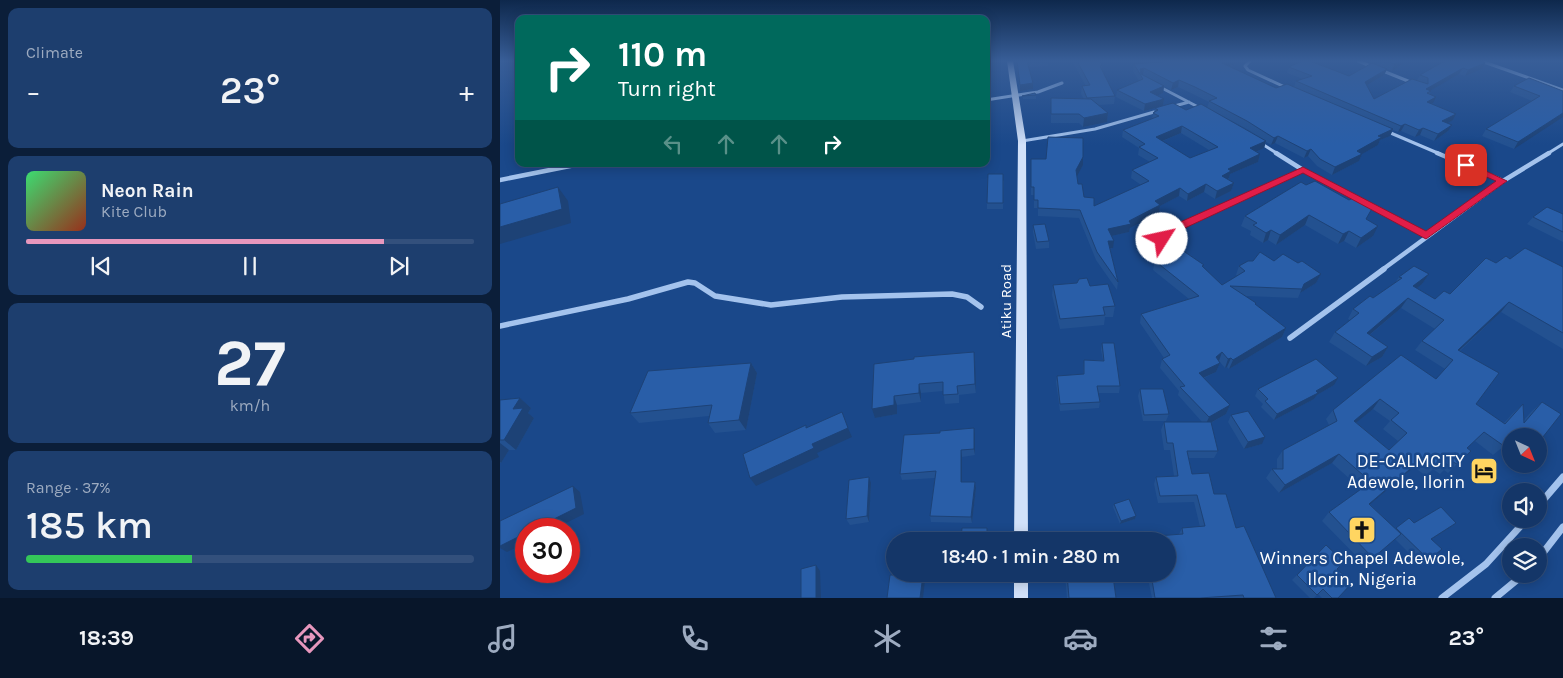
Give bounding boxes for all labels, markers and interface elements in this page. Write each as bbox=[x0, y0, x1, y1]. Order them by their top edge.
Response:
text: 110 m bbox=[618, 34, 707, 75]
icon: right bbox=[535, 35, 600, 100]
text: Climate bbox=[26, 43, 83, 62]
text: 23° bbox=[220, 68, 280, 113]
text: − bbox=[26, 75, 41, 108]
text: + bbox=[459, 75, 474, 108]
text: Turn right bbox=[618, 76, 716, 102]
icon: left bbox=[659, 130, 687, 158]
icon: ahead bbox=[712, 130, 740, 158]
icon: ahead bbox=[765, 130, 793, 158]
icon: right bbox=[818, 130, 846, 158]
pin bbox=[1445, 144, 1487, 186]
icon: arrive bbox=[1452, 151, 1480, 179]
text: Neon Rain bbox=[101, 180, 194, 202]
text: Kite Club bbox=[101, 202, 167, 221]
position arrow bbox=[1135, 212, 1187, 264]
icon: previous bbox=[87, 252, 115, 280]
icon: pause bbox=[236, 252, 264, 280]
icon: next bbox=[385, 252, 413, 280]
street label: Atiku Road bbox=[997, 264, 1015, 338]
text: 27 bbox=[214, 325, 286, 401]
text: km/h bbox=[230, 396, 270, 415]
north arrow bbox=[1502, 428, 1548, 472]
map controls bbox=[1502, 428, 1547, 583]
place label: DE-CALMCITY Adewole, Ilorin bbox=[1347, 450, 1465, 493]
hotel icon: DE-CALMCITY Adewole, Ilorin bbox=[1469, 456, 1499, 486]
text: Range · 37% bbox=[26, 478, 111, 497]
button: sound bbox=[1502, 483, 1547, 528]
text: 185 km bbox=[26, 503, 153, 548]
church icon: Winners Chapel Adewole, Ilorin, Nigeria bbox=[1347, 515, 1377, 545]
speed limit sign: 30 bbox=[515, 518, 580, 583]
button: layers bbox=[1502, 538, 1547, 583]
text: 18:40 · 1 min · 280 m bbox=[942, 546, 1120, 568]
place label: Winners Chapel Adewole, Ilorin, Nigeria bbox=[1260, 547, 1465, 590]
icon: directions bbox=[292, 621, 327, 656]
icon: music bbox=[485, 621, 520, 656]
icon: phone bbox=[677, 621, 712, 656]
icon: climate bbox=[870, 621, 905, 656]
icon: car bbox=[1063, 621, 1098, 656]
icon: filters bbox=[1256, 621, 1291, 656]
text: 18:39 bbox=[79, 625, 134, 651]
text: 23° bbox=[1448, 625, 1484, 651]

